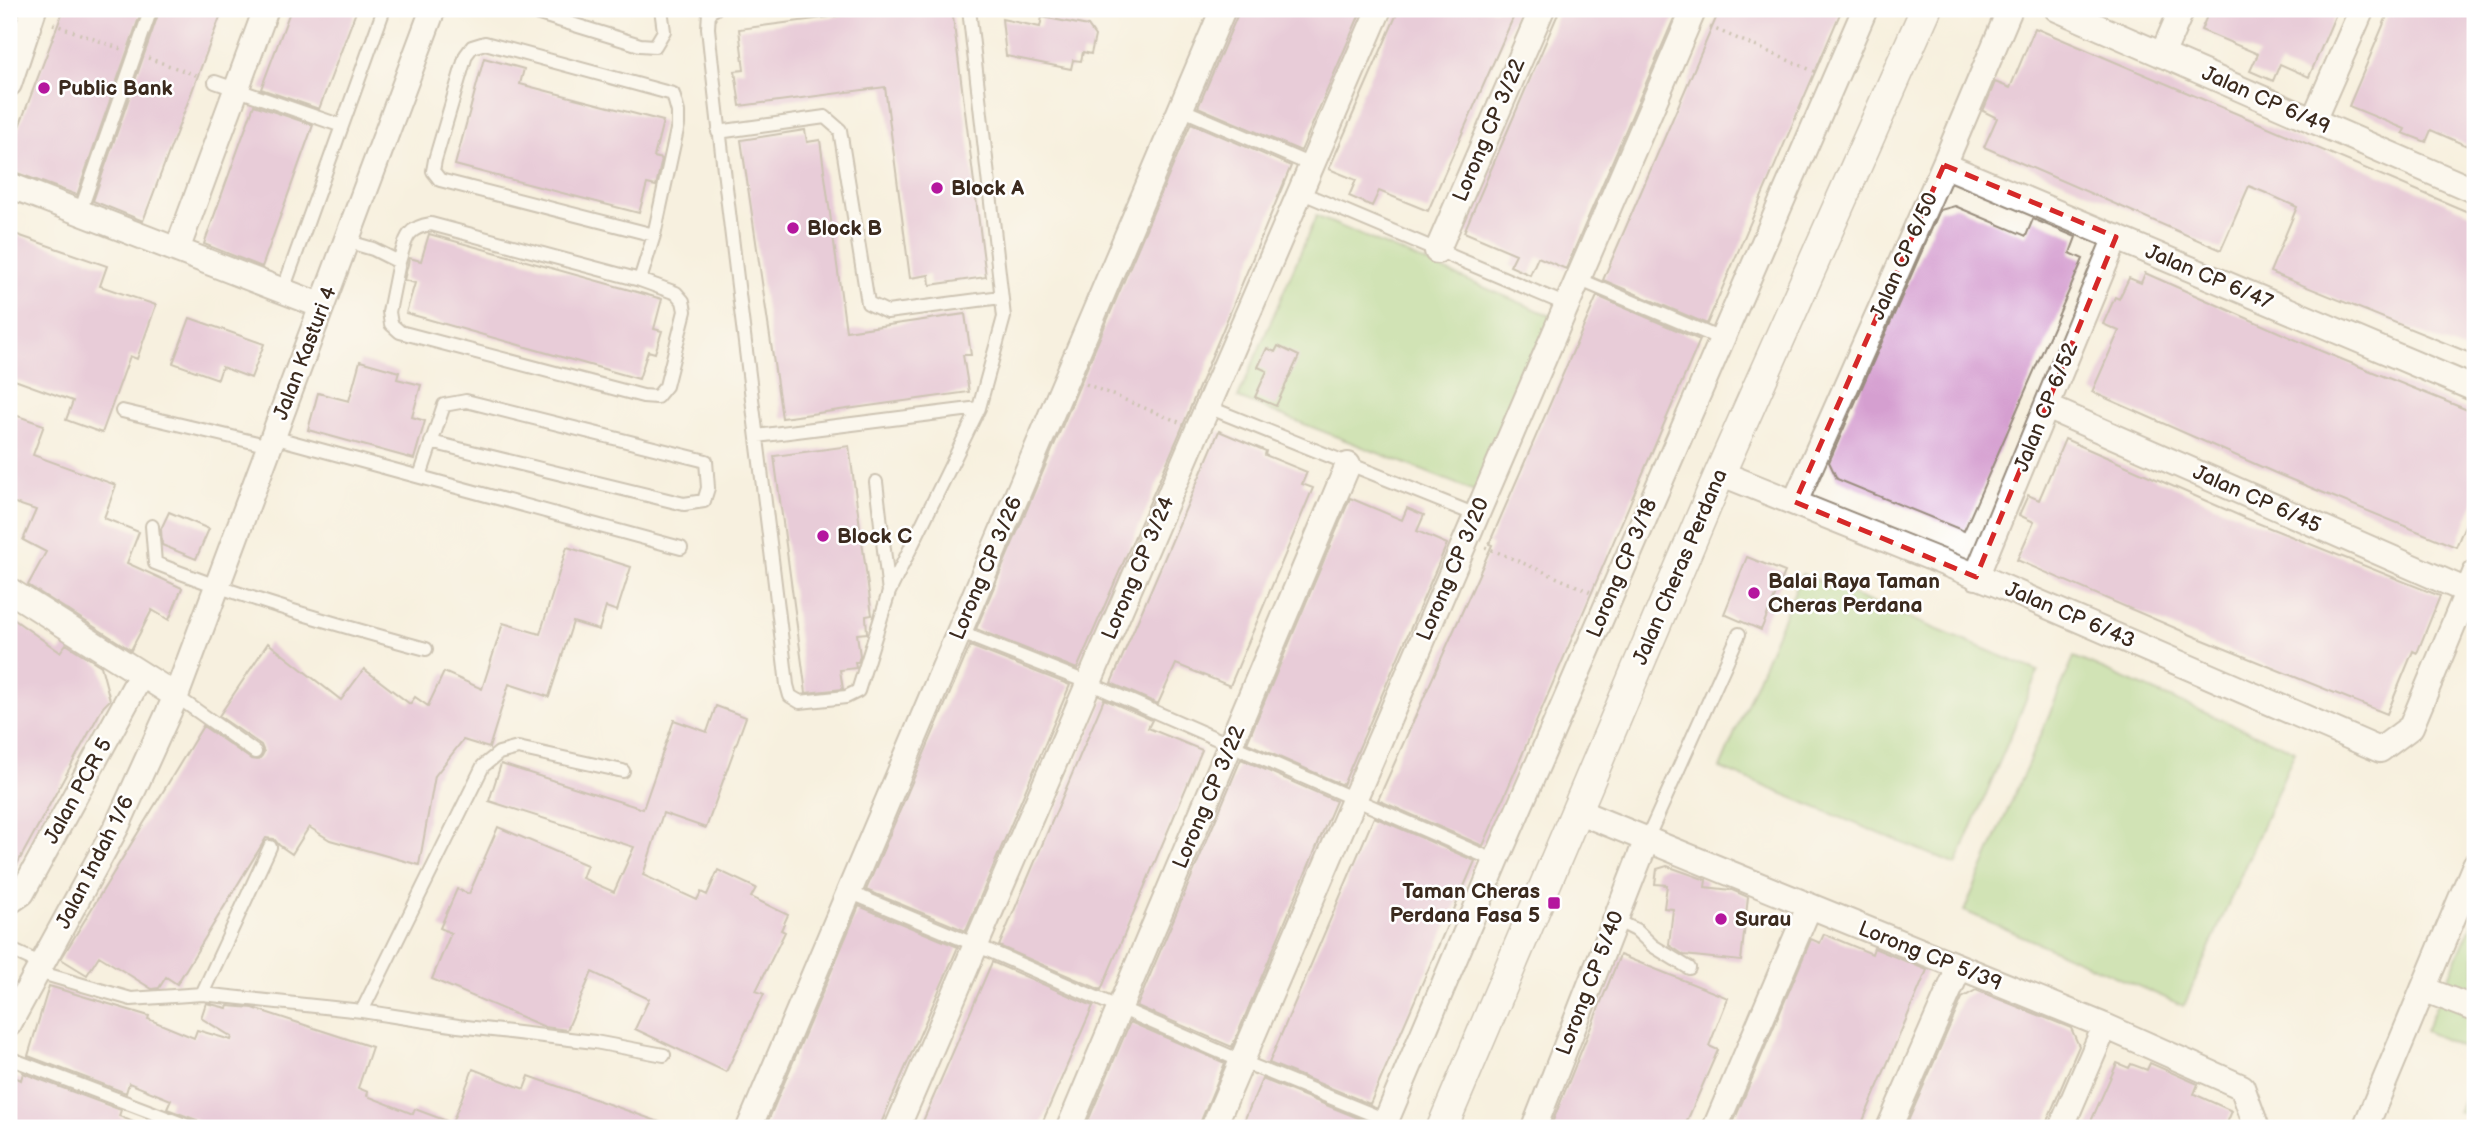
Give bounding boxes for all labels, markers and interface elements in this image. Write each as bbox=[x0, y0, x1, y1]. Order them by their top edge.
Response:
street label: Lorong CP 3/22 bbox=[1448, 54, 1531, 205]
street label: Jalan CP 6/49 bbox=[2198, 61, 2334, 139]
place label: Public Bank bbox=[58, 76, 172, 101]
marker: Public Bank bbox=[36, 80, 52, 96]
place label: Block A bbox=[951, 176, 1024, 201]
marker: Block A bbox=[929, 180, 945, 196]
street label: Jalan CP 6/50 bbox=[1865, 188, 1943, 324]
place label: Block B bbox=[807, 216, 882, 241]
marker: Block B bbox=[785, 220, 801, 236]
street label: Jalan CP 6/47 bbox=[2142, 239, 2277, 315]
street label: Jalan Kasturi 4 bbox=[268, 283, 342, 423]
street label: Jalan CP 6/52 bbox=[2009, 338, 2083, 475]
street label: Jalan CP 6/45 bbox=[2189, 460, 2325, 538]
street label: Jalan Cheras Perdana bbox=[1627, 465, 1733, 669]
street label: Lorong CP 3/26 bbox=[944, 492, 1028, 644]
street label: Lorong CP 3/24 bbox=[1097, 492, 1180, 643]
street label: Lorong CP 3/20 bbox=[1412, 494, 1494, 644]
street label: Lorong CP 3/18 bbox=[1581, 495, 1663, 641]
place label: Block C bbox=[837, 524, 912, 549]
marker: Block C bbox=[815, 528, 831, 544]
place label: Balai Raya Taman Cheras Perdana bbox=[1768, 569, 1940, 618]
street label: Jalan CP 6/43 bbox=[2001, 576, 2139, 654]
marker: Balai Raya Taman Cheras Perdana bbox=[1746, 585, 1762, 601]
street label: Lorong CP 3/22 bbox=[1168, 721, 1251, 872]
street label: Jalan PCR 5 bbox=[39, 734, 117, 848]
street label: Jalan Indah 1/6 bbox=[51, 791, 139, 933]
place label: Taman Cheras Perdana Fasa 5 bbox=[1390, 879, 1540, 928]
marker: Taman Cheras Perdana Fasa 5 bbox=[1546, 895, 1562, 911]
street label: Lorong CP 5/40 bbox=[1551, 907, 1629, 1059]
place label: Surau bbox=[1735, 907, 1791, 932]
marker: Surau bbox=[1713, 911, 1729, 927]
street label: Lorong CP 5/39 bbox=[1855, 916, 2005, 996]

